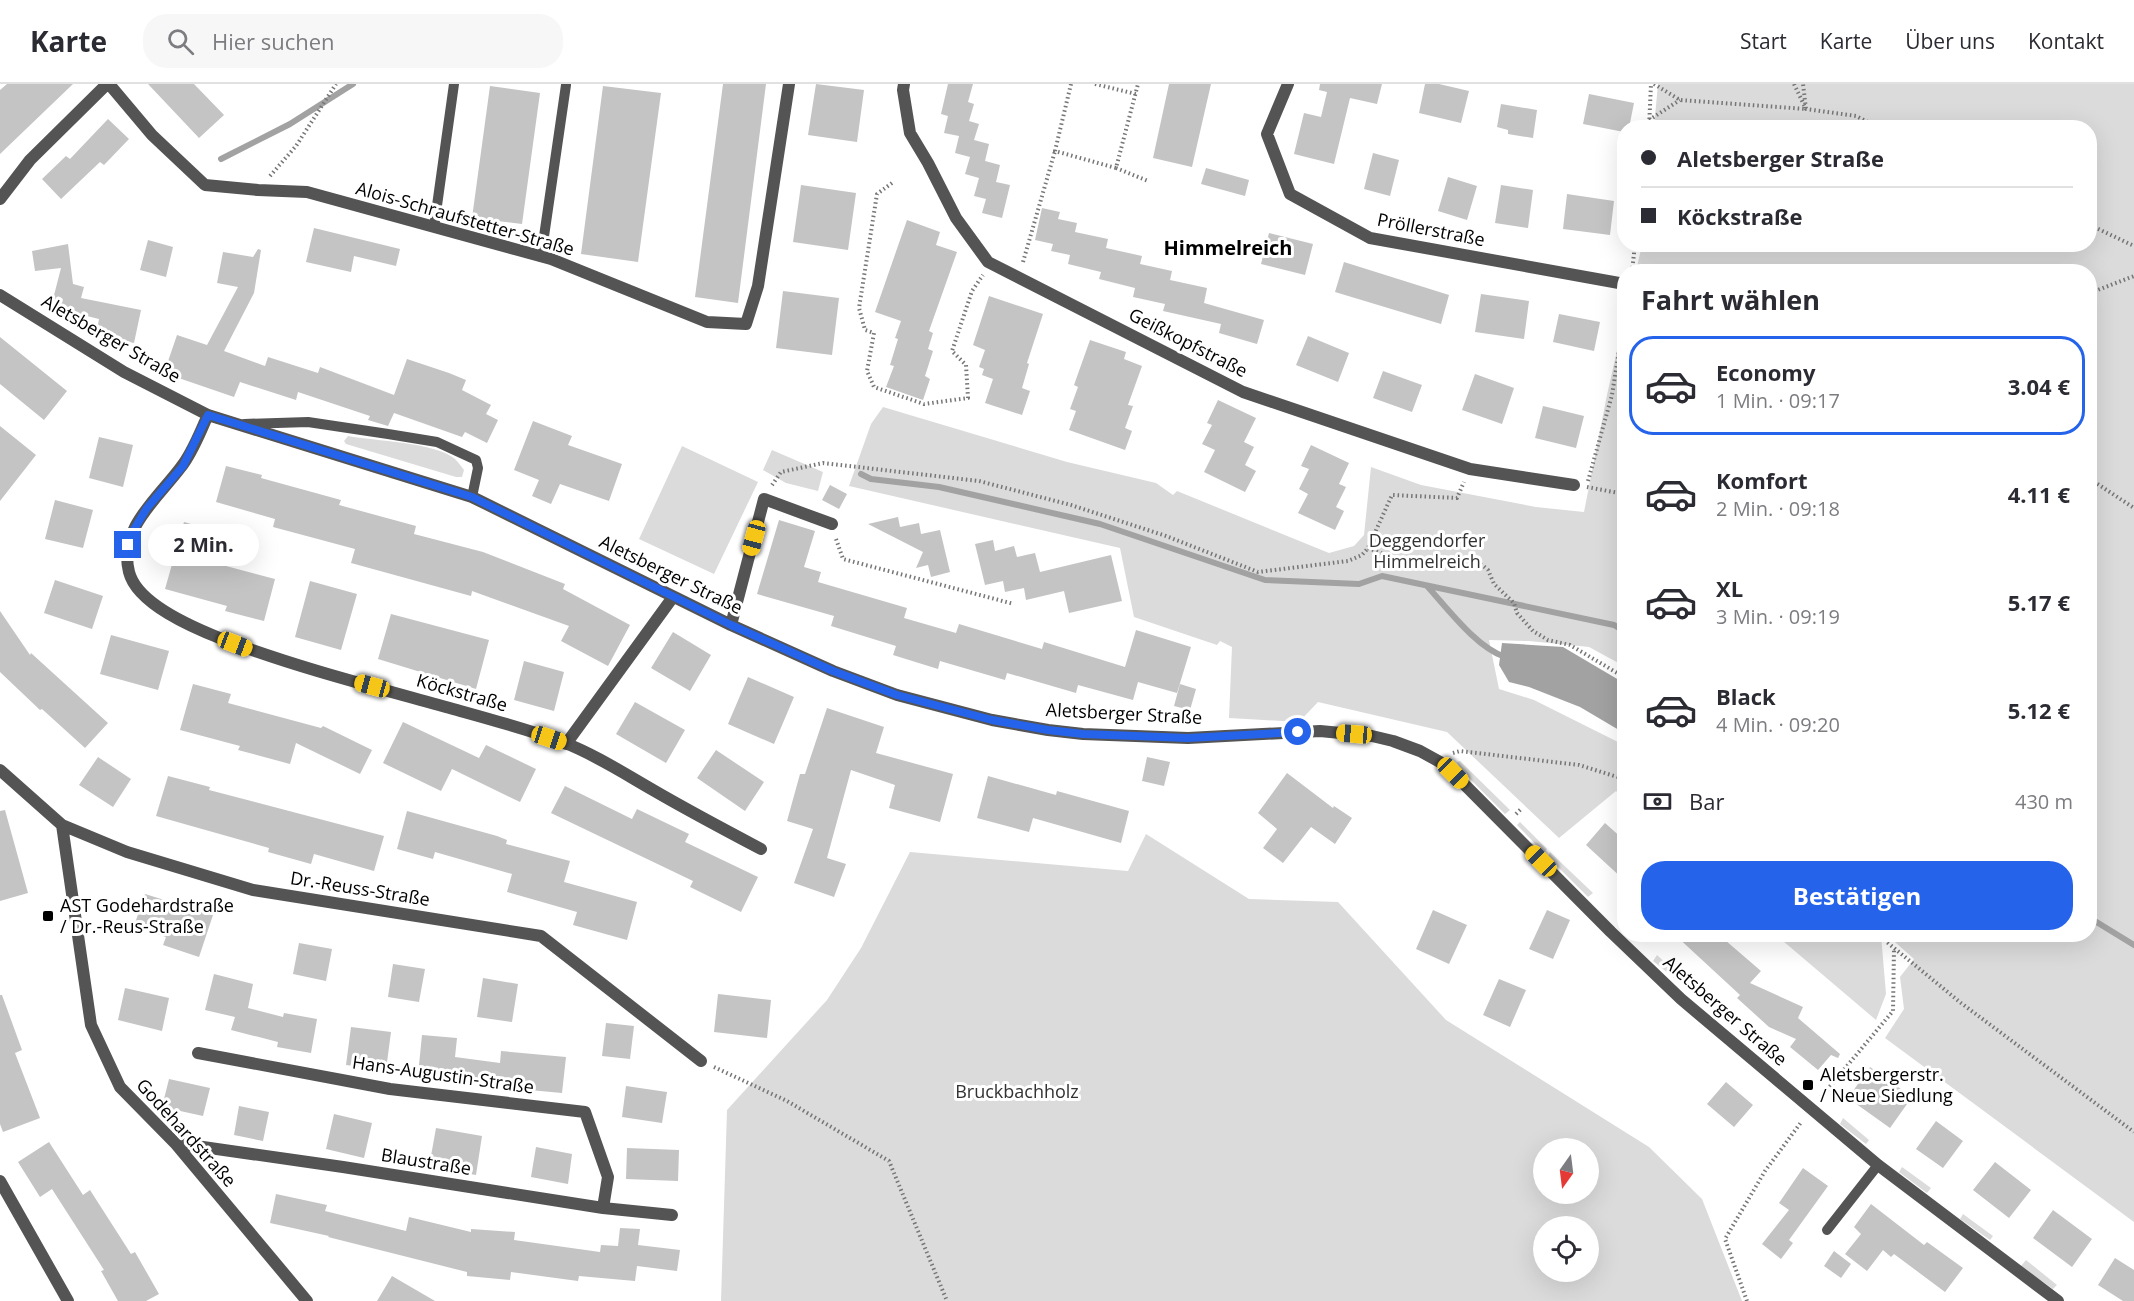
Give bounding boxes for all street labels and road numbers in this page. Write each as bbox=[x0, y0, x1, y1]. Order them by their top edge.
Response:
street label: Alois-Schraufstetter-Straße bbox=[353, 175, 577, 261]
street label: Pröllerstraße bbox=[1375, 207, 1487, 251]
street label: Aletsberger Straße bbox=[38, 289, 185, 388]
street label: Geißkopfstraße bbox=[1125, 302, 1252, 382]
street label: Aletsberger Straße bbox=[596, 529, 747, 619]
street label: Köckstraße bbox=[414, 668, 511, 716]
street label: Aletsberger Straße bbox=[1045, 697, 1203, 729]
street label: Dr.-Reuss-Straße bbox=[289, 865, 432, 911]
street label: Aletsberger Straße bbox=[1659, 950, 1793, 1071]
street label: Hans-Augustin-Straße bbox=[351, 1049, 536, 1099]
street label: Godehardstraße bbox=[132, 1073, 242, 1192]
street label: Blaustraße bbox=[379, 1142, 473, 1180]

